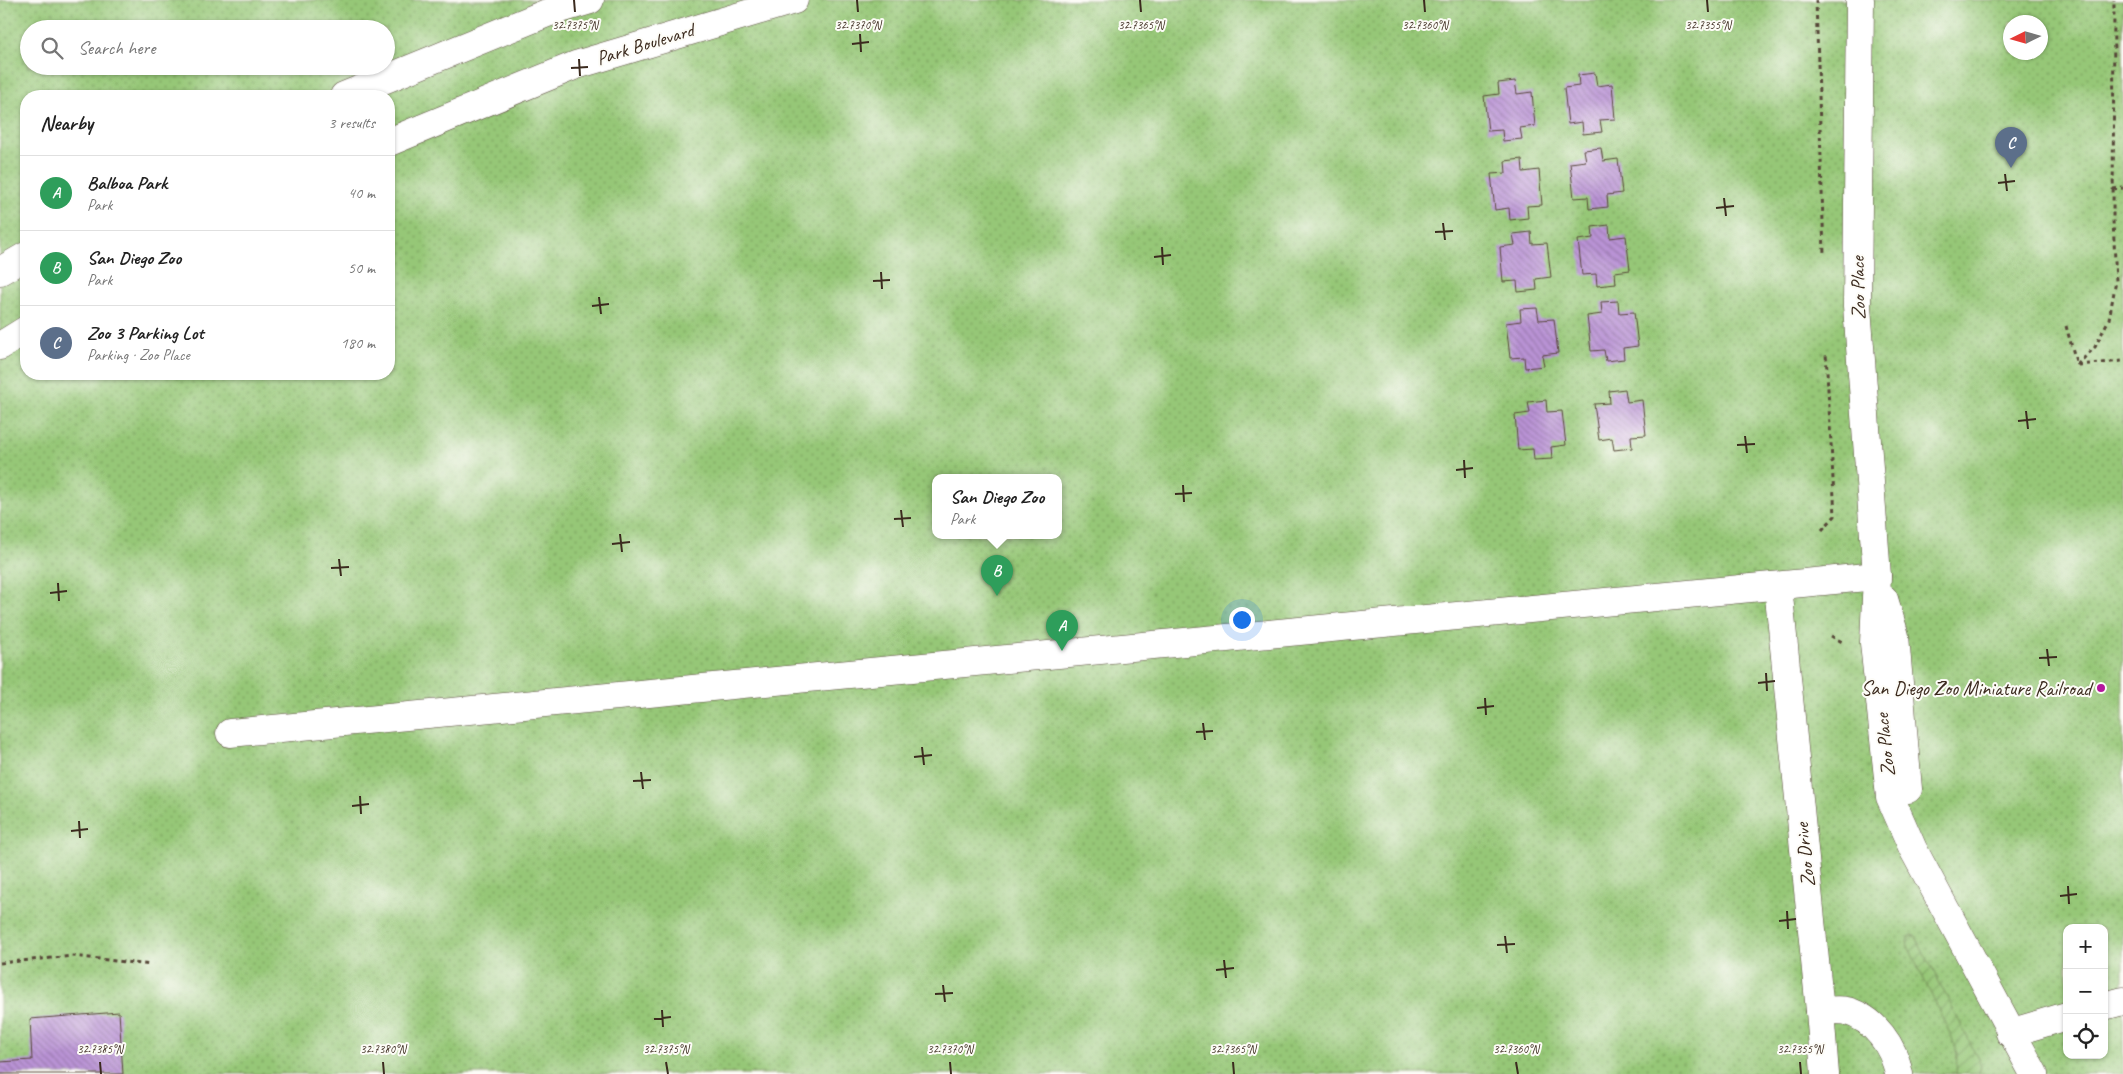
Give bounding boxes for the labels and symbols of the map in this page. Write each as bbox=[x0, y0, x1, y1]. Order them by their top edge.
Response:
north arrow bbox=[2003, 15, 2048, 60]
street label: Park Boulevard bbox=[593, 16, 700, 71]
text: 32.7375°N bbox=[552, 17, 599, 33]
text: 32.7370°N bbox=[835, 17, 882, 33]
text: 32.7365°N bbox=[1118, 17, 1165, 33]
text: 32.7360°N bbox=[1402, 17, 1449, 33]
text: 32.7355°N bbox=[1685, 17, 1732, 33]
pin: C bbox=[1995, 127, 2027, 168]
street label: Zoo Place bbox=[1845, 255, 1871, 320]
pin: B bbox=[981, 555, 1013, 596]
your location bbox=[1229, 607, 1255, 633]
pin: A bbox=[1046, 610, 1078, 651]
place label: San Diego Zoo Miniature Railroad bbox=[1861, 676, 2094, 701]
marker: San Diego Zoo Miniature Railroad bbox=[2095, 682, 2107, 694]
street label: Zoo Place bbox=[1869, 711, 1901, 778]
street label: Zoo Drive bbox=[1789, 820, 1821, 888]
text: 32.7385°N bbox=[77, 1041, 124, 1057]
text: 32.7380°N bbox=[360, 1041, 407, 1057]
text: 32.7375°N bbox=[643, 1041, 690, 1057]
text: 32.7370°N bbox=[927, 1041, 974, 1057]
text: 32.7365°N bbox=[1210, 1041, 1257, 1057]
text: 32.7360°N bbox=[1493, 1041, 1540, 1057]
text: 32.7355°N bbox=[1777, 1041, 1824, 1057]

